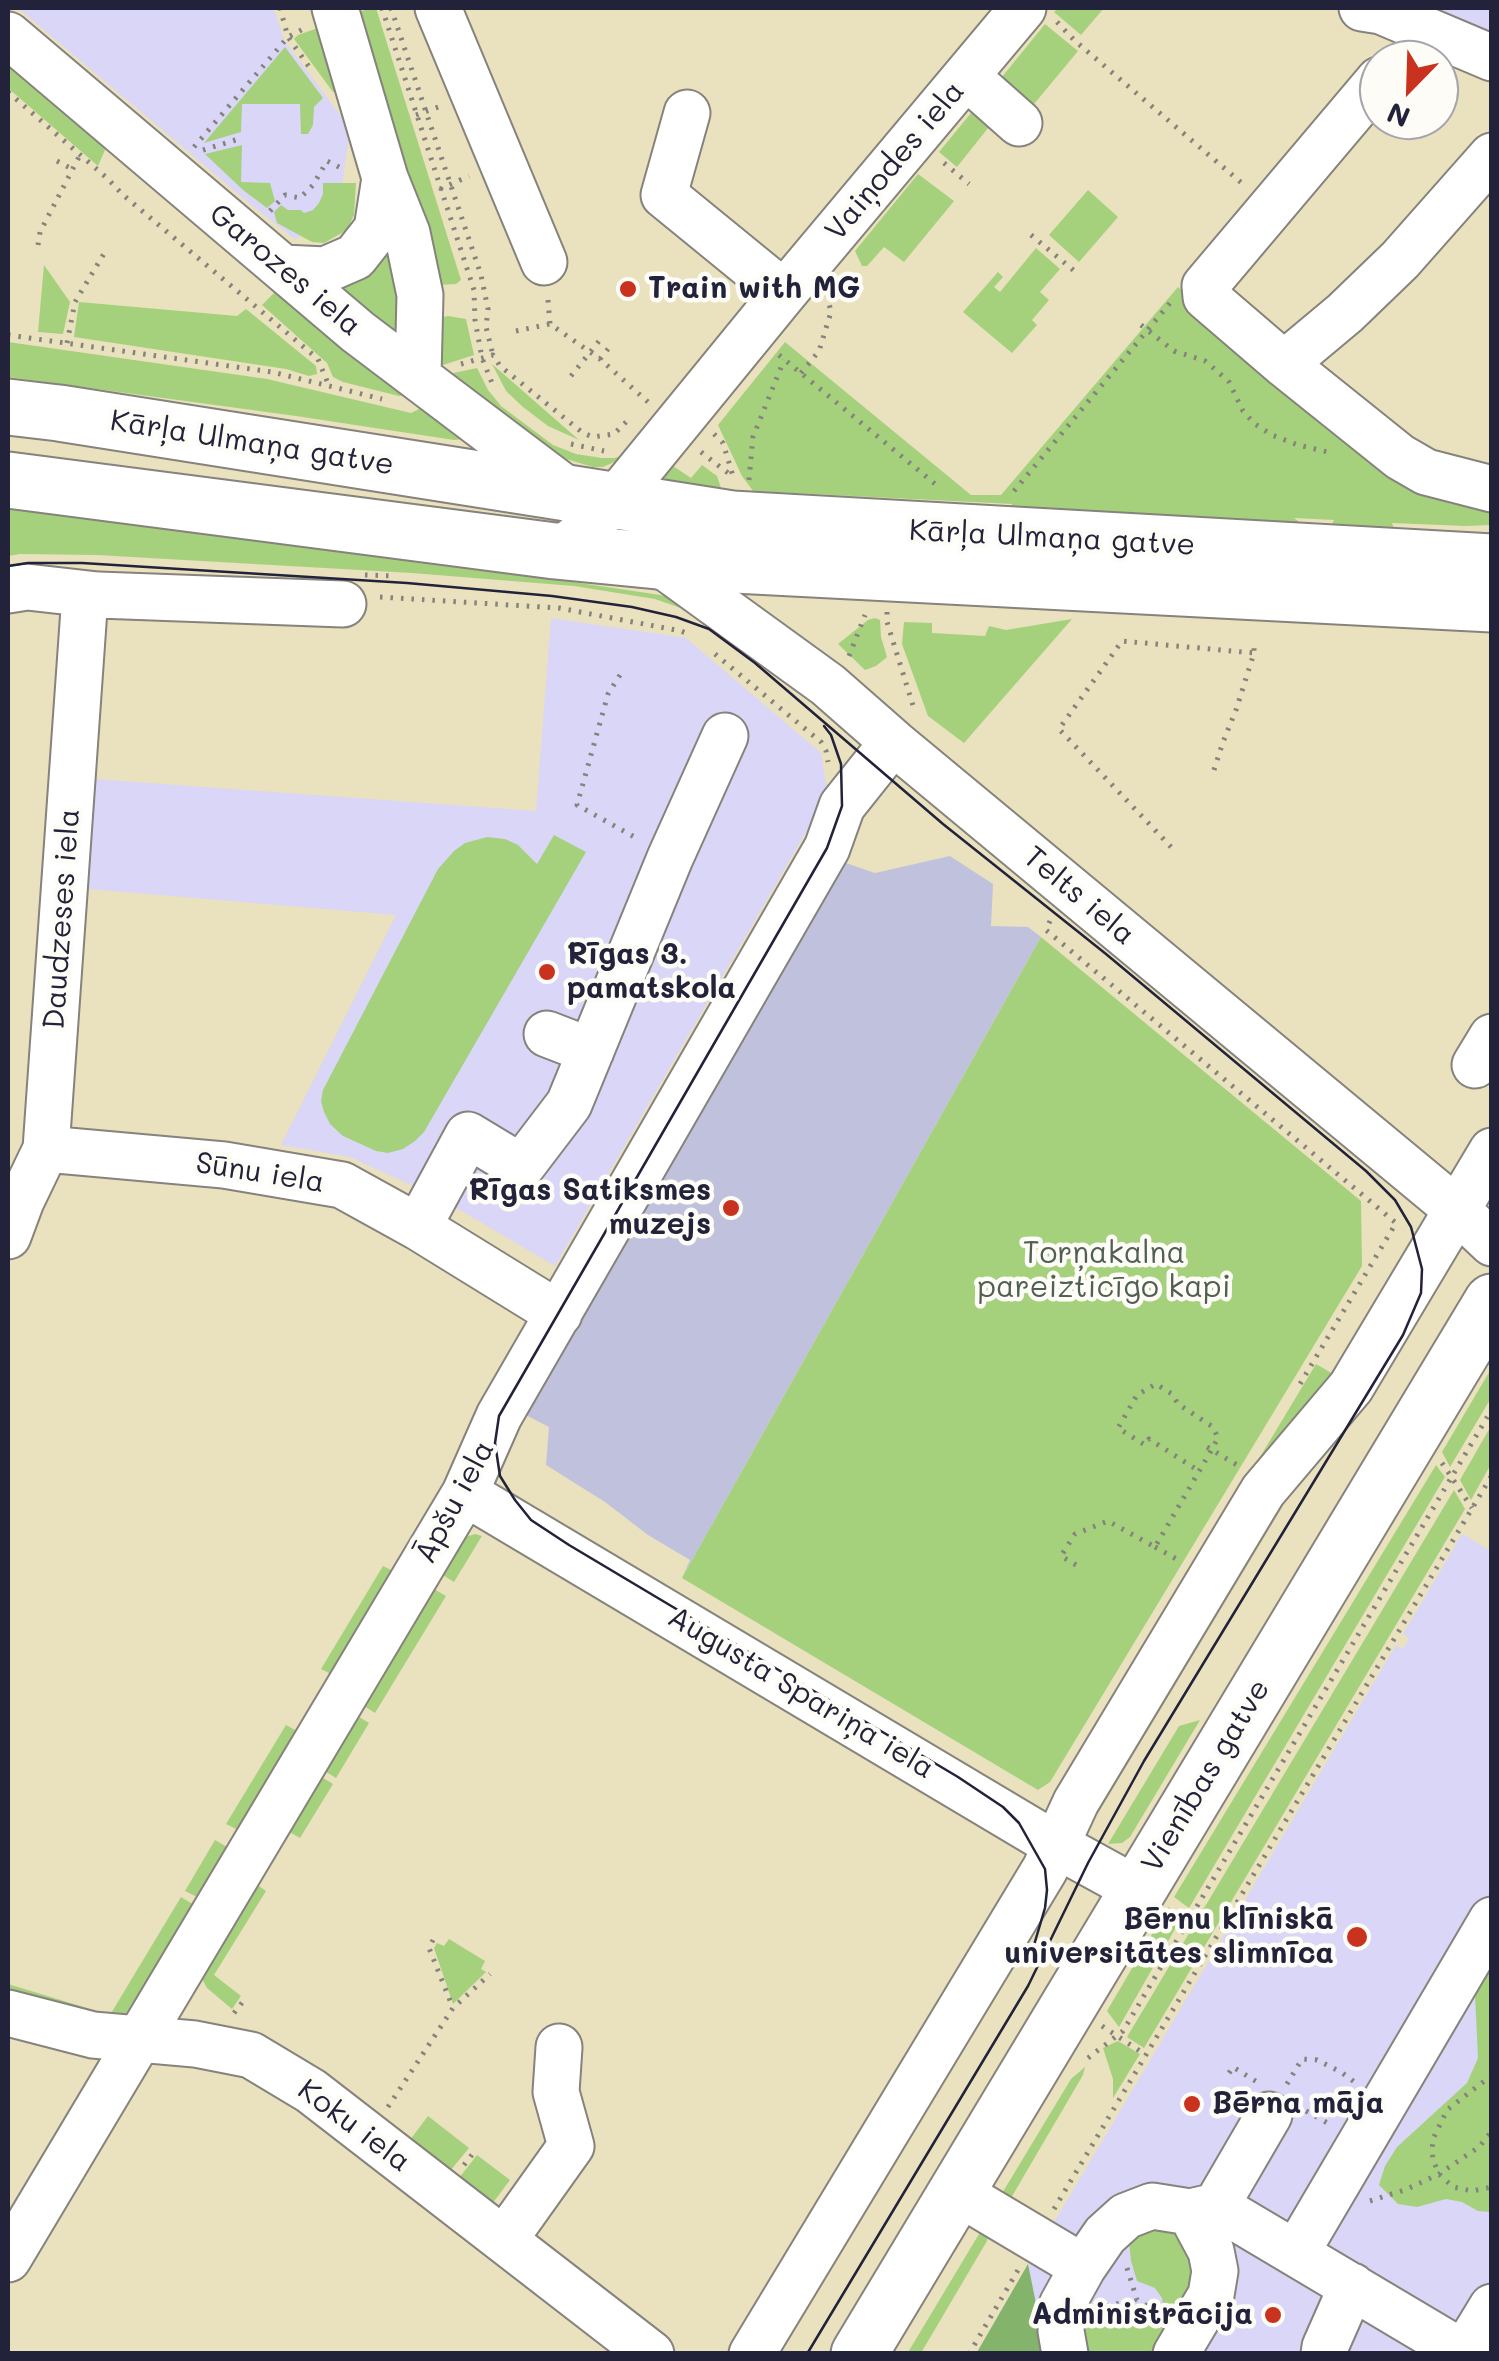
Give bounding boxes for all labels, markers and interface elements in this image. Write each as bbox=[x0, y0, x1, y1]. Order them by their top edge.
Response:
north arrow bbox=[1359, 40, 1459, 140]
street label: Vaiņodes iela bbox=[818, 74, 972, 248]
text: N bbox=[1381, 95, 1415, 137]
street label: Garozes iela bbox=[202, 196, 368, 344]
place label: Train with MG bbox=[648, 271, 860, 307]
marker: Train with MG bbox=[617, 278, 639, 300]
street label: Kārļa Ulmaņa gatve bbox=[108, 403, 396, 483]
street label: Kārļa Ulmaņa gatve bbox=[908, 513, 1196, 563]
street label: Daudzeses iela bbox=[36, 807, 88, 1031]
street label: Telts iela bbox=[1016, 839, 1142, 953]
place label: Rīgas 3. pamatskola bbox=[567, 937, 736, 1008]
marker: Rīgas 3. pamatskola bbox=[536, 961, 558, 983]
street label: Sūnu iela bbox=[193, 1145, 327, 1201]
place label: Rīgas Satiksmes muzejs bbox=[469, 1173, 711, 1244]
marker: Rīgas Satiksmes muzejs bbox=[720, 1197, 742, 1219]
park label: Torņakalna pareizticīgo kapi bbox=[977, 1236, 1231, 1306]
street label: Āpšu iela bbox=[408, 1434, 502, 1570]
street label: Augusta Spariņa iela bbox=[661, 1599, 941, 1787]
street label: Vienības gatve bbox=[1134, 1673, 1278, 1879]
place label: Bērnu klīniskā universitātes slimnīca bbox=[1004, 1902, 1334, 1972]
marker: Bērnu klīniskā universitātes slimnīca bbox=[1344, 1924, 1370, 1950]
street label: Koku iela bbox=[290, 2072, 418, 2180]
place label: Bērna māja bbox=[1212, 2086, 1384, 2122]
marker: Bērna māja bbox=[1181, 2093, 1203, 2115]
place label: Administrācija bbox=[1032, 2297, 1253, 2333]
marker: Administrācija bbox=[1262, 2304, 1284, 2326]

